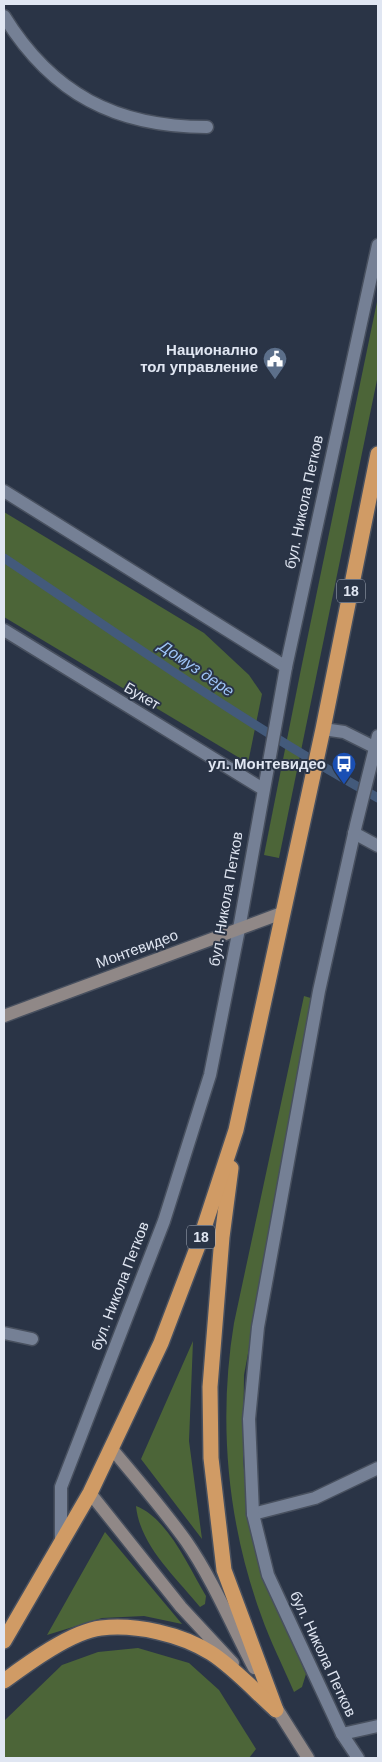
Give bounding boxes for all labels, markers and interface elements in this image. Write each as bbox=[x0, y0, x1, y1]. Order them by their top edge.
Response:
place label: Национално тол управление bbox=[140, 341, 258, 375]
public building icon: Национално тол управление bbox=[262, 346, 288, 380]
street label: бул. Никола Петков bbox=[281, 433, 326, 570]
road number: 18 bbox=[337, 580, 365, 602]
water label: Домуз дере bbox=[155, 636, 237, 700]
street label: Букет bbox=[121, 678, 163, 713]
bus stop icon: ул. Монтевидео bbox=[331, 751, 357, 785]
place label: ул. Монтевидео bbox=[208, 755, 326, 772]
street label: бул. Никола Петков bbox=[205, 830, 246, 967]
street label: Монтевидео bbox=[93, 926, 180, 971]
street label: бул. Никола Петков bbox=[87, 1219, 152, 1352]
road number: 18 bbox=[187, 1226, 215, 1248]
street label: бул. Никола Петков bbox=[287, 1588, 360, 1719]

